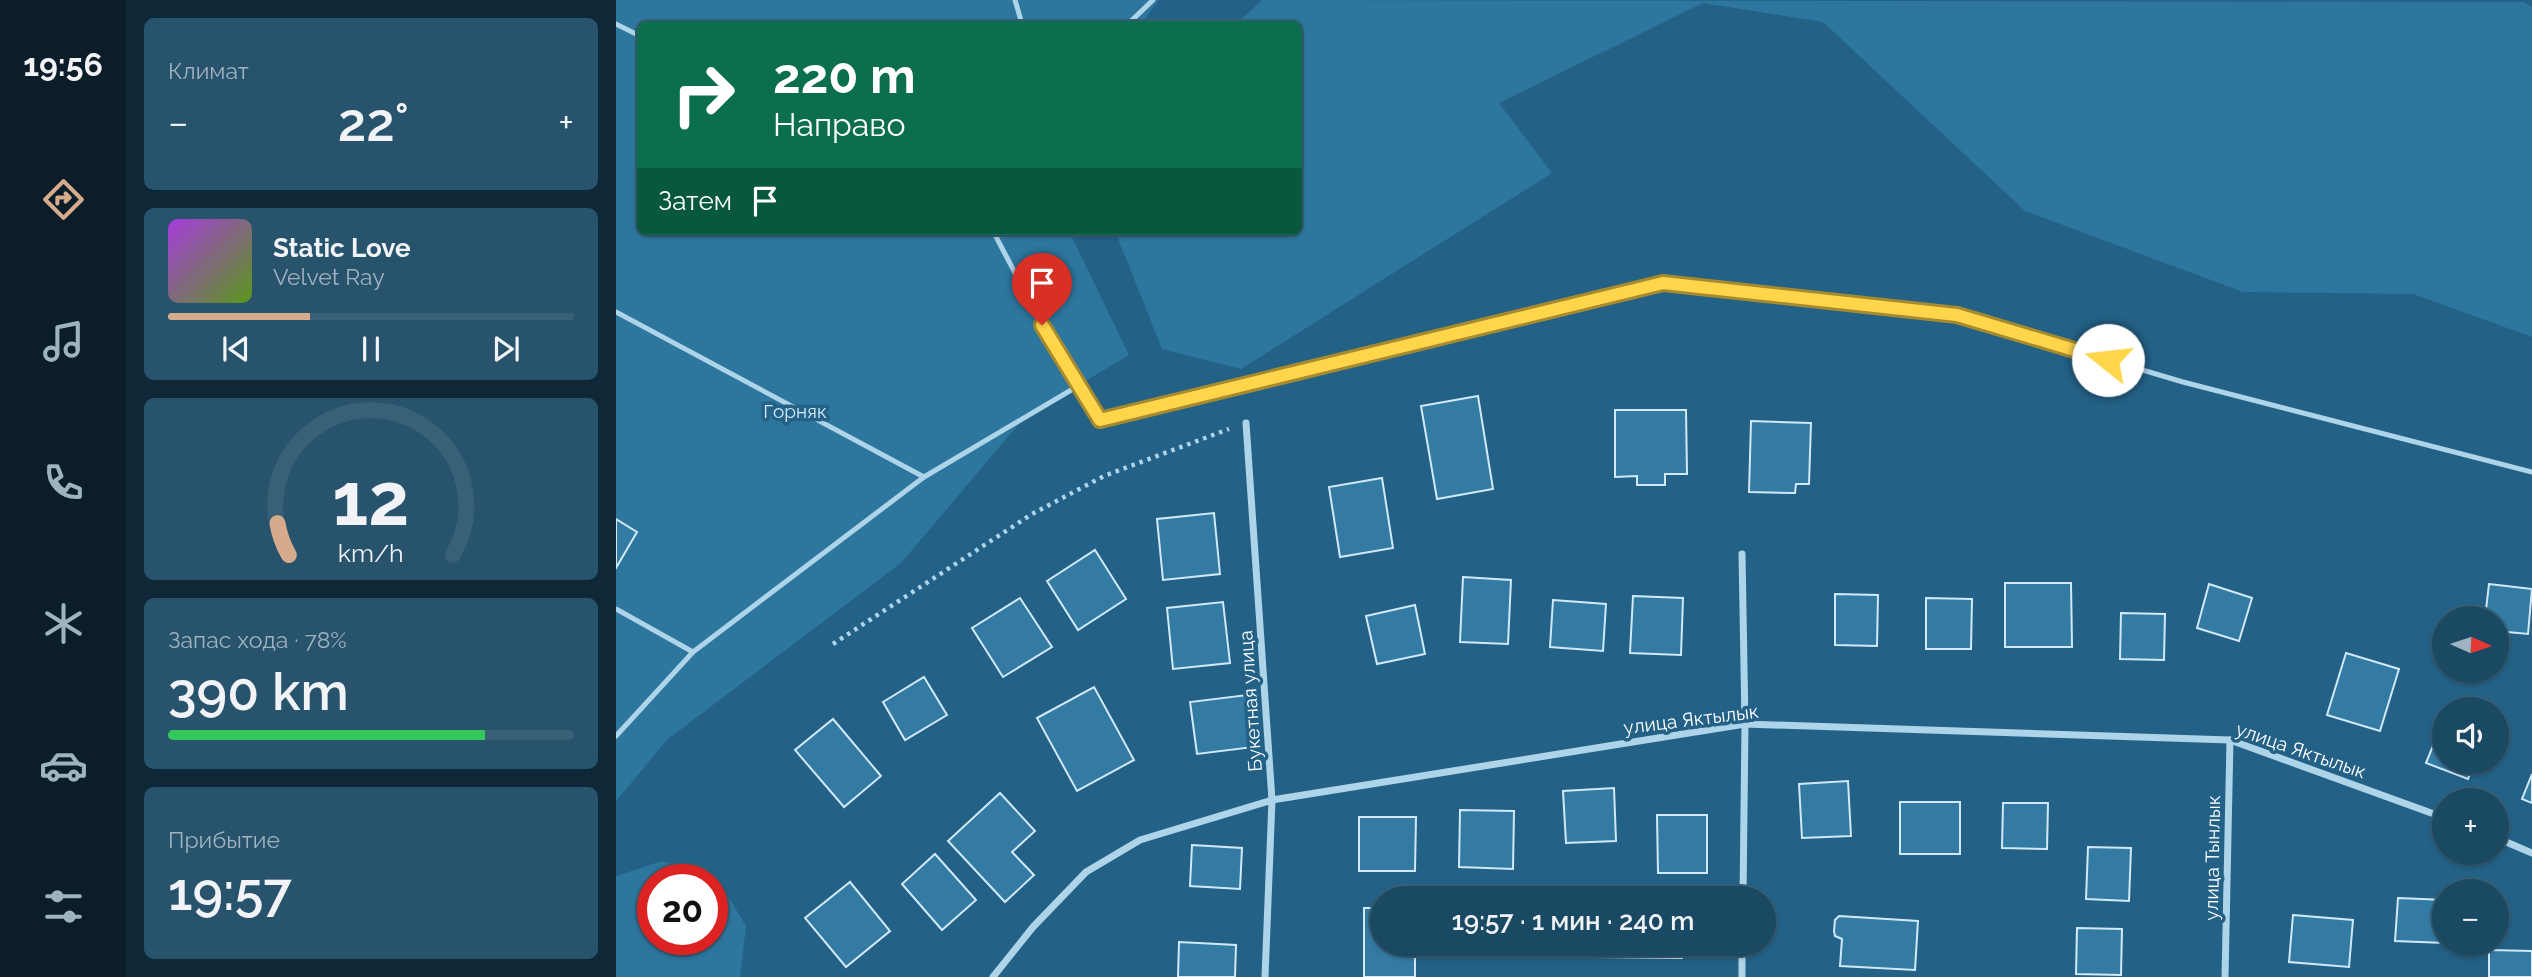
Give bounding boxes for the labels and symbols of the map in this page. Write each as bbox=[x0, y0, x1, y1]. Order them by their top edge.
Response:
pin bbox=[1012, 253, 1072, 325]
position arrow bbox=[2071, 323, 2145, 397]
park label: Горняк bbox=[763, 400, 827, 422]
north arrow bbox=[2432, 606, 2510, 682]
street label: Букетная улица bbox=[1234, 630, 1266, 772]
street label: улица Яктылык bbox=[1622, 700, 1760, 738]
street label: улица Яктылык bbox=[2233, 717, 2369, 783]
street label: улица Тынлык bbox=[2200, 795, 2224, 921]
speed limit sign: 20 bbox=[637, 864, 728, 955]

